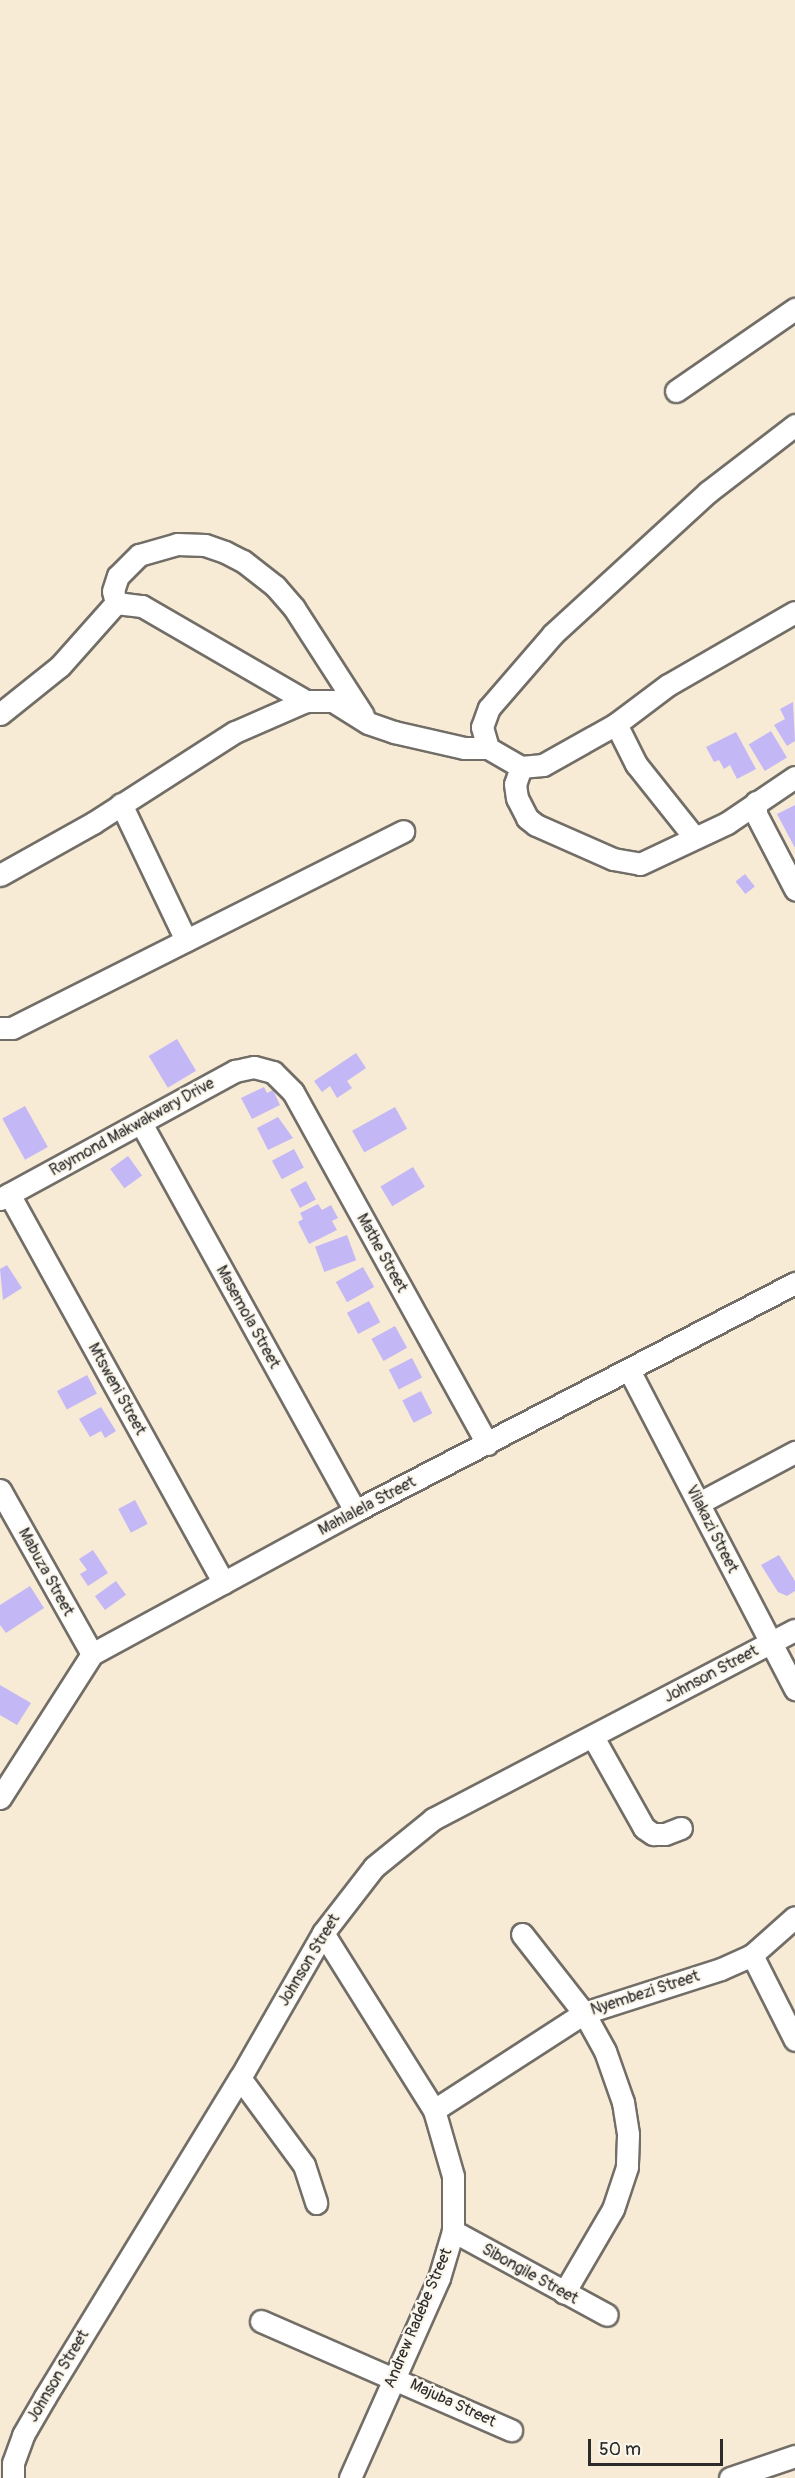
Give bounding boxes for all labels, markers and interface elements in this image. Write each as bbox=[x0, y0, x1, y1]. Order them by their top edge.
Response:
street label: Raymond Makwakwary Drive bbox=[46, 1074, 218, 1180]
street label: Mathe Street bbox=[352, 1210, 412, 1296]
street label: Masemola Street bbox=[212, 1262, 284, 1372]
street label: Mtsweni Street bbox=[84, 1340, 150, 1438]
street label: Mahlalela Street bbox=[315, 1472, 419, 1540]
street label: Vilakazi Street bbox=[682, 1482, 742, 1576]
street label: Mabuza Street bbox=[14, 1525, 78, 1619]
street label: Johnson Street bbox=[661, 1641, 761, 1707]
street label: Johnson Street bbox=[274, 1910, 344, 2010]
street label: Nyembezi Street bbox=[588, 1966, 702, 2020]
street label: Sibongile Street bbox=[479, 2240, 581, 2308]
street label: Andrew Radebe Street bbox=[380, 2245, 456, 2391]
street label: Johnson Street bbox=[23, 2326, 93, 2426]
street label: Majuba Street bbox=[407, 2375, 499, 2431]
scale bar bbox=[591, 2427, 726, 2465]
text: 50 m bbox=[599, 2438, 641, 2461]

